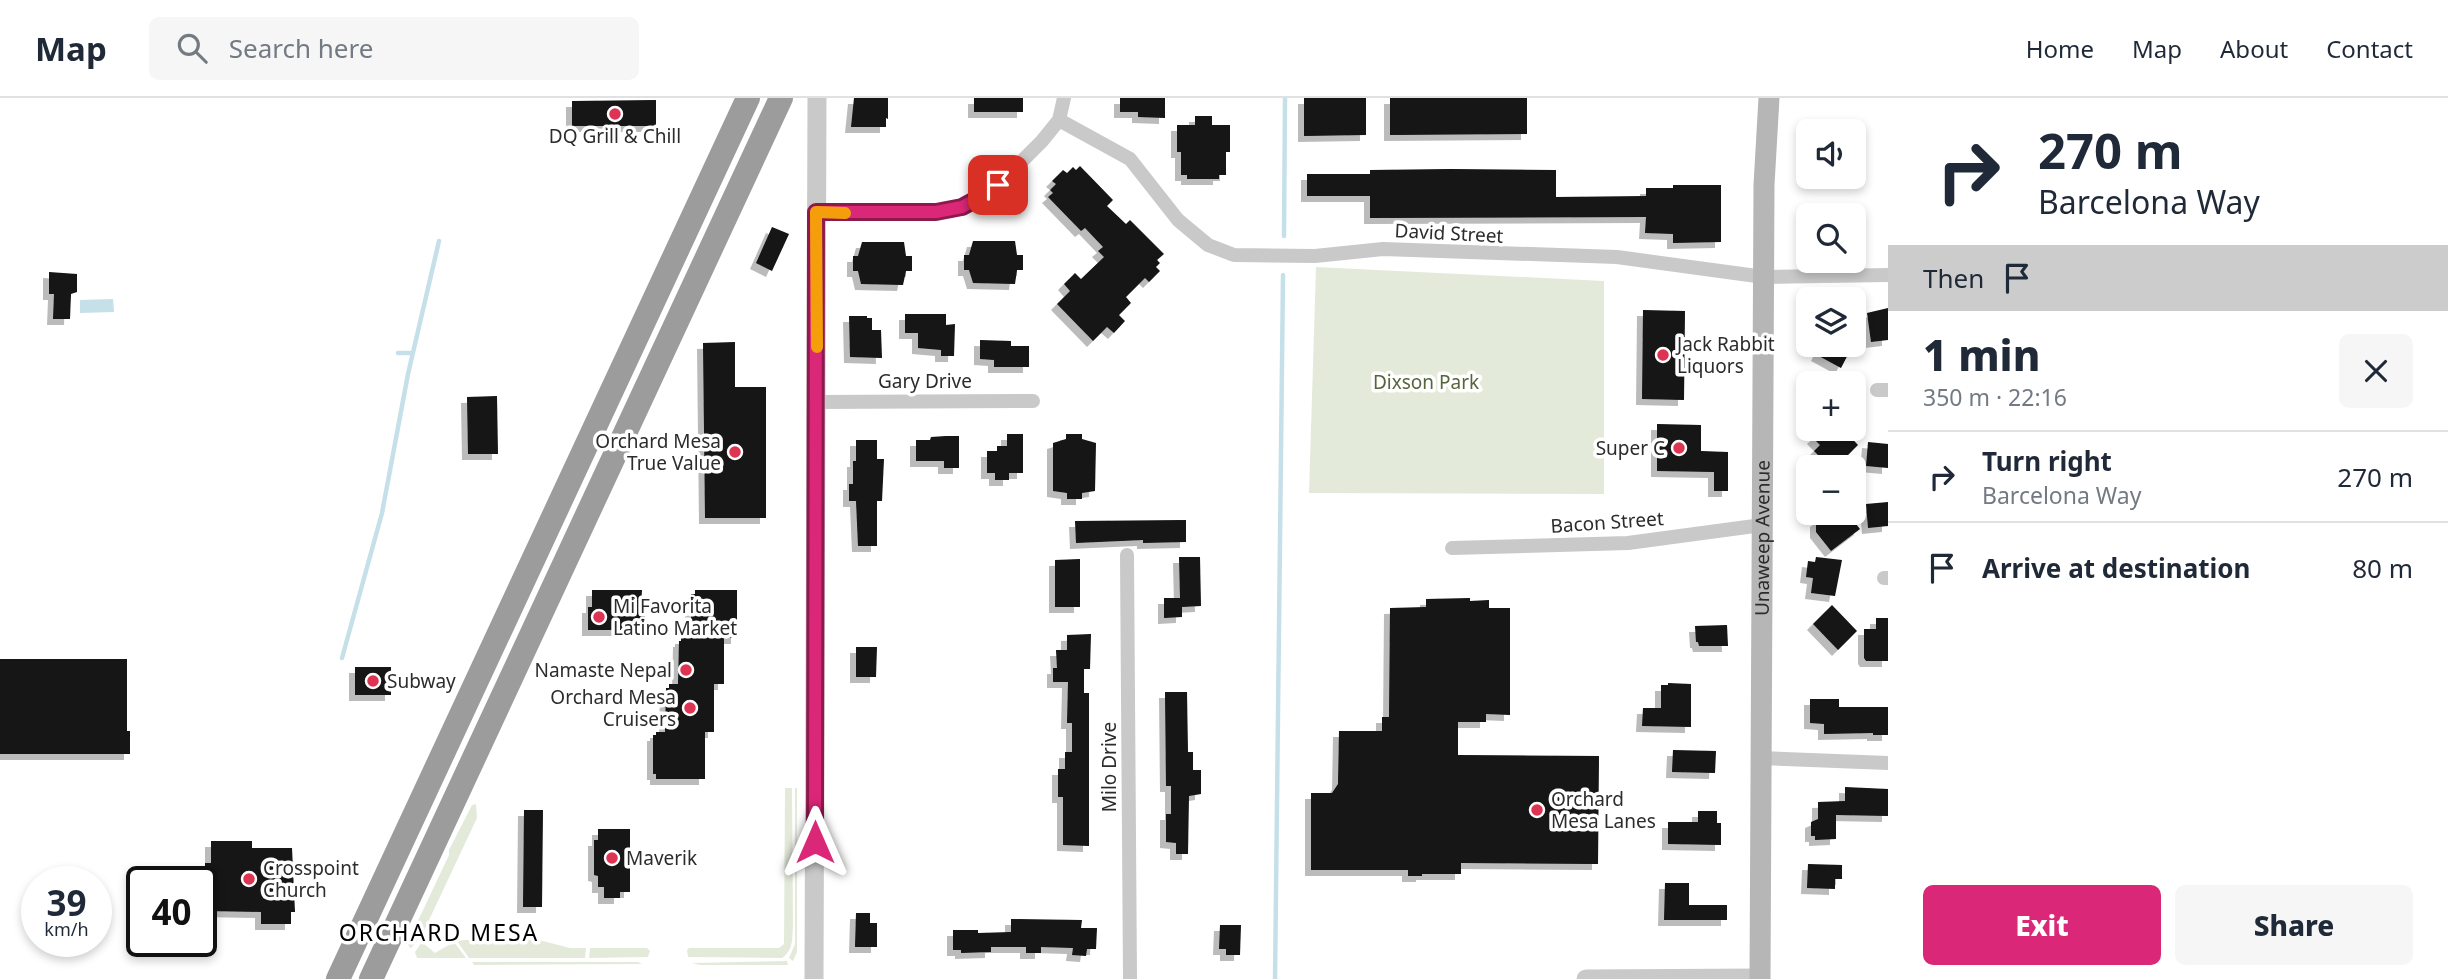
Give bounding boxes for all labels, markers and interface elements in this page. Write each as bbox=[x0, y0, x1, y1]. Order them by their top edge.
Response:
search box bbox=[149, 17, 639, 80]
text: Map bbox=[35, 26, 107, 71]
icon: search bbox=[173, 29, 211, 67]
text: Search here bbox=[229, 30, 373, 66]
text: Home bbox=[2026, 32, 2094, 65]
text: Map bbox=[2132, 32, 2182, 65]
text: About bbox=[2220, 32, 2288, 65]
text: Contact bbox=[2326, 32, 2413, 65]
marker: DQ Grill & Chill bbox=[607, 106, 623, 122]
text: 270 m bbox=[2038, 117, 2183, 183]
map controls bbox=[1796, 119, 1866, 525]
button: sound bbox=[1796, 119, 1866, 189]
place label: DQ Grill & Chill bbox=[549, 123, 681, 149]
icon: right bbox=[1923, 126, 2014, 217]
pin bbox=[968, 155, 1028, 215]
icon: arrive bbox=[979, 166, 1017, 204]
text: Barcelona Way bbox=[2038, 180, 2260, 223]
button: search bbox=[1796, 203, 1866, 273]
street label: David Street bbox=[1394, 217, 1504, 249]
icon: arrive bbox=[1998, 259, 2036, 297]
text: Then bbox=[1923, 260, 1984, 296]
button: layers bbox=[1796, 287, 1866, 357]
text: 1 min bbox=[1923, 326, 2040, 383]
place label: Jack Rabbit Liquors bbox=[1675, 331, 1775, 379]
button: close bbox=[2339, 334, 2413, 408]
marker: Jack Rabbit Liquors bbox=[1655, 347, 1671, 363]
street label: Gary Drive bbox=[878, 368, 972, 394]
park label: Dixson Park bbox=[1373, 369, 1479, 395]
button: + bbox=[1796, 371, 1866, 441]
text: 350 m · 22:16 bbox=[1923, 381, 2067, 413]
place label: Orchard Mesa True Value bbox=[595, 428, 721, 476]
place label: Super C bbox=[1596, 435, 1665, 461]
marker: Super C bbox=[1671, 440, 1687, 456]
text: Turn right bbox=[1982, 443, 2112, 479]
marker: Orchard Mesa True Value bbox=[727, 444, 743, 460]
button: − bbox=[1796, 455, 1866, 525]
icon: right bbox=[1923, 458, 1961, 496]
text: 270 m bbox=[2337, 459, 2413, 495]
street label: Unaweep Avenue bbox=[1749, 460, 1776, 616]
text: Barcelona Way bbox=[1982, 479, 2141, 511]
street label: Bacon Street bbox=[1550, 505, 1665, 539]
icon: arrive bbox=[1923, 549, 1961, 587]
text: Arrive at destination bbox=[1982, 550, 2251, 586]
text: 80 m bbox=[2352, 550, 2413, 586]
place label: Mi Favorita Latino Market bbox=[613, 593, 737, 641]
marker: Mi Favorita Latino Market bbox=[591, 609, 607, 625]
place label: Namaste Nepal bbox=[534, 657, 672, 683]
marker: Namaste Nepal bbox=[678, 662, 694, 678]
place label: Subway bbox=[387, 668, 456, 694]
marker: Subway bbox=[365, 673, 381, 689]
place label: Orchard Mesa Cruisers bbox=[550, 684, 676, 732]
marker: Orchard Mesa Cruisers bbox=[682, 700, 698, 716]
street label: Milo Drive bbox=[1096, 722, 1122, 812]
place label: Orchard Mesa Lanes bbox=[1551, 786, 1656, 834]
marker: Orchard Mesa Lanes bbox=[1529, 802, 1545, 818]
position arrow bbox=[778, 805, 852, 879]
place label: Maverik bbox=[626, 845, 697, 871]
marker: Maverik bbox=[604, 850, 620, 866]
place label: Crosspoint Church bbox=[263, 855, 359, 903]
speed limit sign: 40 bbox=[126, 866, 217, 957]
marker: Crosspoint Church bbox=[241, 871, 257, 887]
text: 39 bbox=[46, 879, 87, 926]
button: Exit bbox=[1923, 885, 2161, 965]
button: Share bbox=[2175, 885, 2413, 965]
district label: ORCHARD MESA bbox=[339, 916, 539, 948]
text: km/h bbox=[44, 917, 89, 941]

